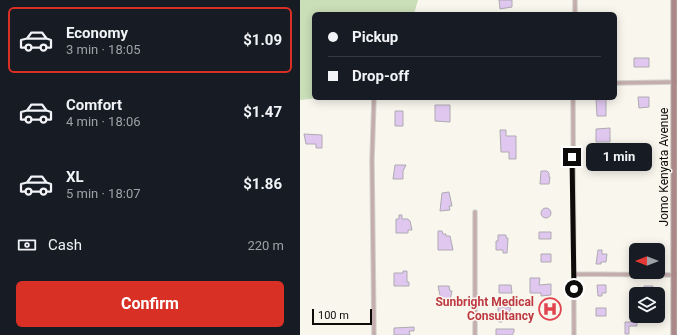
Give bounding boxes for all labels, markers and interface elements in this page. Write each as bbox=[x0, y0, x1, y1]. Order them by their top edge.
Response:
icon: car bbox=[18, 22, 54, 58]
text: Economy bbox=[66, 24, 128, 42]
text: Pickup bbox=[352, 28, 398, 46]
text: $1.09 bbox=[243, 31, 282, 49]
text: 3 min · 18:05 bbox=[66, 42, 141, 57]
text: Drop-off bbox=[352, 67, 409, 85]
icon: car bbox=[18, 94, 54, 130]
text: Comfort bbox=[66, 96, 122, 114]
text: $1.47 bbox=[243, 103, 282, 121]
street label: Jomo Kenyata Avenue bbox=[657, 108, 671, 226]
text: 4 min · 18:06 bbox=[66, 114, 141, 129]
callout: 1 min bbox=[586, 143, 652, 171]
route end bbox=[563, 148, 581, 166]
text: 1 min bbox=[603, 149, 635, 164]
icon: car bbox=[18, 166, 54, 202]
text: XL bbox=[66, 168, 84, 186]
text: $1.86 bbox=[243, 175, 282, 193]
text: 5 min · 18:07 bbox=[66, 186, 141, 201]
icon: cash bbox=[16, 234, 38, 256]
text: Cash bbox=[48, 236, 82, 254]
text: 220 m bbox=[247, 238, 284, 253]
north arrow bbox=[629, 243, 665, 279]
map controls bbox=[629, 243, 665, 323]
route start bbox=[565, 280, 583, 298]
button: Confirm bbox=[16, 281, 284, 327]
button: layers bbox=[629, 287, 665, 323]
place label: Sunbright Medical Consultancy bbox=[435, 295, 535, 323]
hospital icon: Sunbright Medical Consultancy bbox=[537, 296, 563, 322]
scale bar bbox=[312, 307, 372, 326]
text: 100 m bbox=[318, 309, 349, 322]

